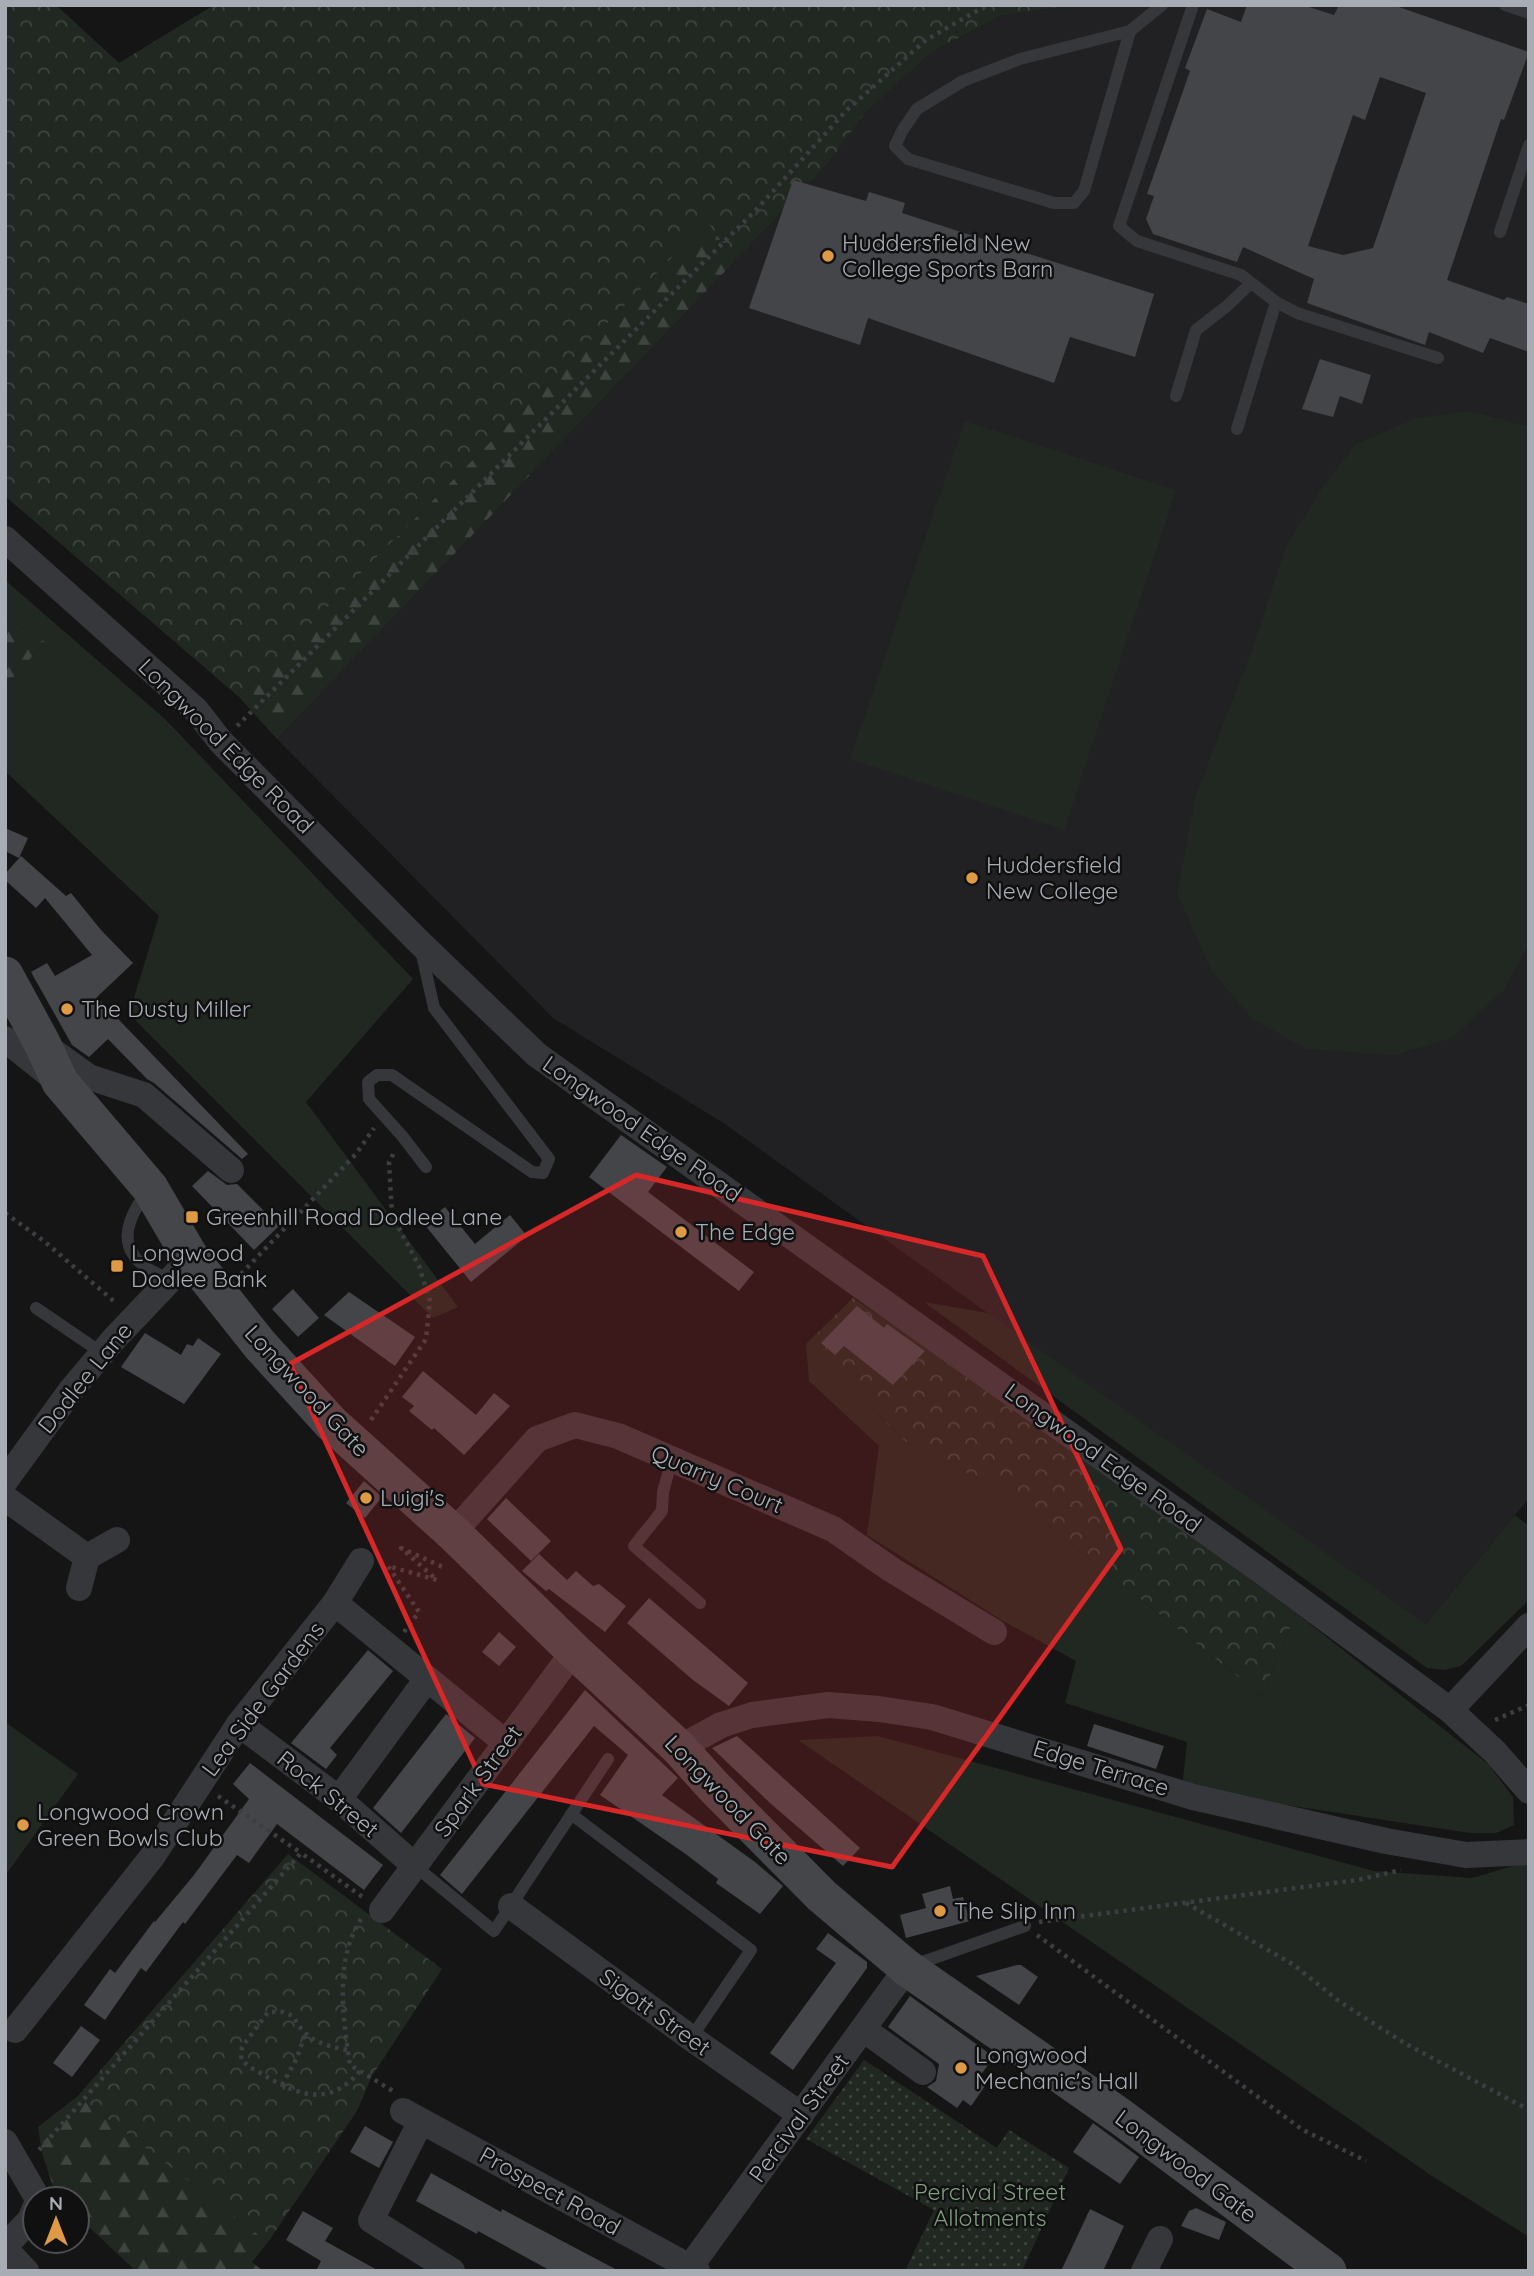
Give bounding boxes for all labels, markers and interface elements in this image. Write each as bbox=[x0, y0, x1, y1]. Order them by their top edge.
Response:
place label: Huddersfield New College Sports Barn bbox=[842, 228, 1053, 283]
marker: Huddersfield New College Sports Barn bbox=[820, 248, 836, 264]
street label: Longwood Edge Road bbox=[133, 652, 320, 839]
place label: Huddersfield New College bbox=[986, 850, 1121, 905]
marker: Huddersfield New College bbox=[964, 870, 980, 886]
place label: The Dusty Miller bbox=[81, 994, 251, 1023]
marker: The Dusty Miller bbox=[59, 1001, 75, 1017]
street label: Longwood Edge Road bbox=[537, 1049, 747, 1208]
place label: Greenhill Road Dodlee Lane bbox=[206, 1202, 502, 1231]
marker: Greenhill Road Dodlee Lane bbox=[184, 1209, 200, 1225]
place label: The Edge bbox=[695, 1217, 795, 1246]
marker: The Edge bbox=[673, 1224, 689, 1240]
place label: Longwood Dodlee Bank bbox=[131, 1238, 267, 1293]
marker: Longwood Dodlee Bank bbox=[109, 1258, 125, 1274]
street label: Dodlee Lane bbox=[31, 1316, 138, 1439]
street label: Longwood Gate bbox=[239, 1319, 376, 1463]
street label: Longwood Edge Road bbox=[999, 1376, 1207, 1539]
street label: Quarry Court bbox=[647, 1438, 788, 1519]
place label: Luigi's bbox=[380, 1483, 445, 1512]
marker: Luigi's bbox=[358, 1490, 374, 1506]
street label: Lea Side Gardens bbox=[195, 1616, 330, 1782]
street label: Spark Street bbox=[427, 1719, 528, 1842]
street label: Longwood Gate bbox=[659, 1728, 798, 1871]
street label: Edge Terrace bbox=[1030, 1733, 1173, 1802]
street label: Rock Street bbox=[272, 1744, 385, 1844]
place label: Longwood Crown Green Bowls Club bbox=[37, 1797, 224, 1852]
marker: Longwood Crown Green Bowls Club bbox=[15, 1817, 31, 1833]
place label: The Slip Inn bbox=[954, 1896, 1076, 1925]
marker: The Slip Inn bbox=[932, 1903, 948, 1919]
street label: Sigott Street bbox=[594, 1962, 717, 2062]
place label: Longwood Mechanic's Hall bbox=[975, 2040, 1139, 2095]
street label: Percival Street bbox=[742, 2047, 855, 2188]
marker: Longwood Mechanic's Hall bbox=[953, 2060, 969, 2076]
street label: Longwood Gate bbox=[1110, 2103, 1263, 2228]
street label: Prospect Road bbox=[475, 2140, 626, 2241]
park label: Percival Street Allotments bbox=[914, 2177, 1066, 2232]
north arrow bbox=[21, 2185, 91, 2255]
text: N bbox=[49, 2191, 63, 2215]

